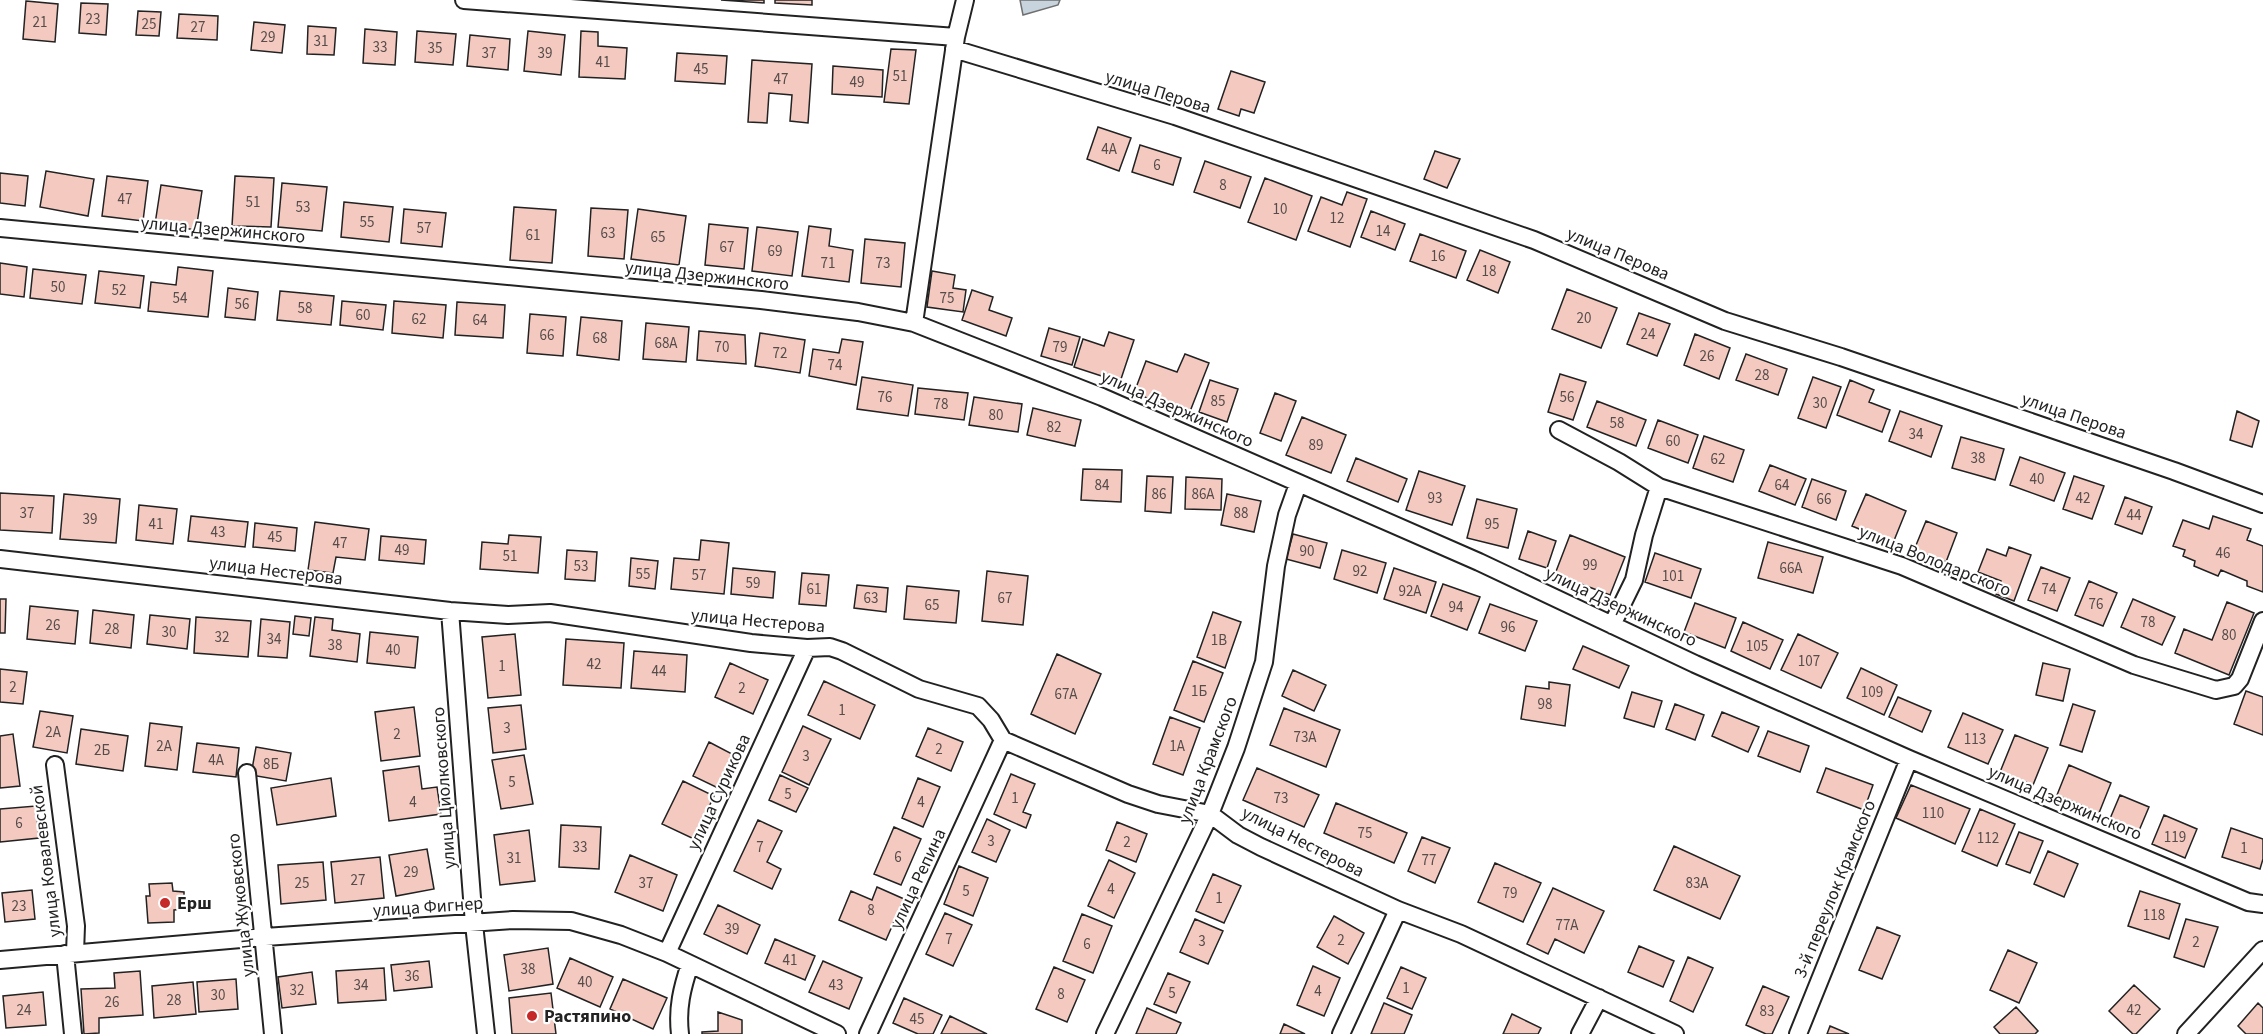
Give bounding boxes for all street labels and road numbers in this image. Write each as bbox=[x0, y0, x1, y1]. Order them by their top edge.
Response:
street label: улица Перова bbox=[1102, 64, 1214, 120]
street label: улица Дзержинского bbox=[140, 210, 306, 250]
street label: улица Перова bbox=[1563, 221, 1673, 287]
street label: улица Дзержинского bbox=[624, 255, 790, 297]
street label: улица Дзержинского bbox=[1097, 364, 1257, 454]
street label: улица Перова bbox=[2018, 386, 2130, 446]
street label: улица Володарского bbox=[1855, 519, 2015, 603]
street label: улица Нестерова bbox=[208, 550, 344, 592]
street label: улица Дзержинского bbox=[1541, 561, 1701, 653]
street label: улица Нестерова bbox=[690, 603, 826, 639]
street label: улица Крамского bbox=[1172, 693, 1244, 827]
street label: улица Циолковского bbox=[426, 706, 462, 870]
street label: улица Сурикова bbox=[681, 730, 757, 854]
street label: улица Дзержинского bbox=[1984, 759, 2146, 847]
street label: улица Ковалевской bbox=[24, 783, 68, 939]
street label: 3-й переулок Крамского bbox=[1788, 796, 1882, 982]
street label: улица Нестерова bbox=[1237, 800, 1369, 884]
street label: улица Репина bbox=[884, 824, 952, 934]
street label: улица Жуковского bbox=[221, 832, 261, 978]
street label: улица Фигнер bbox=[372, 891, 484, 923]

